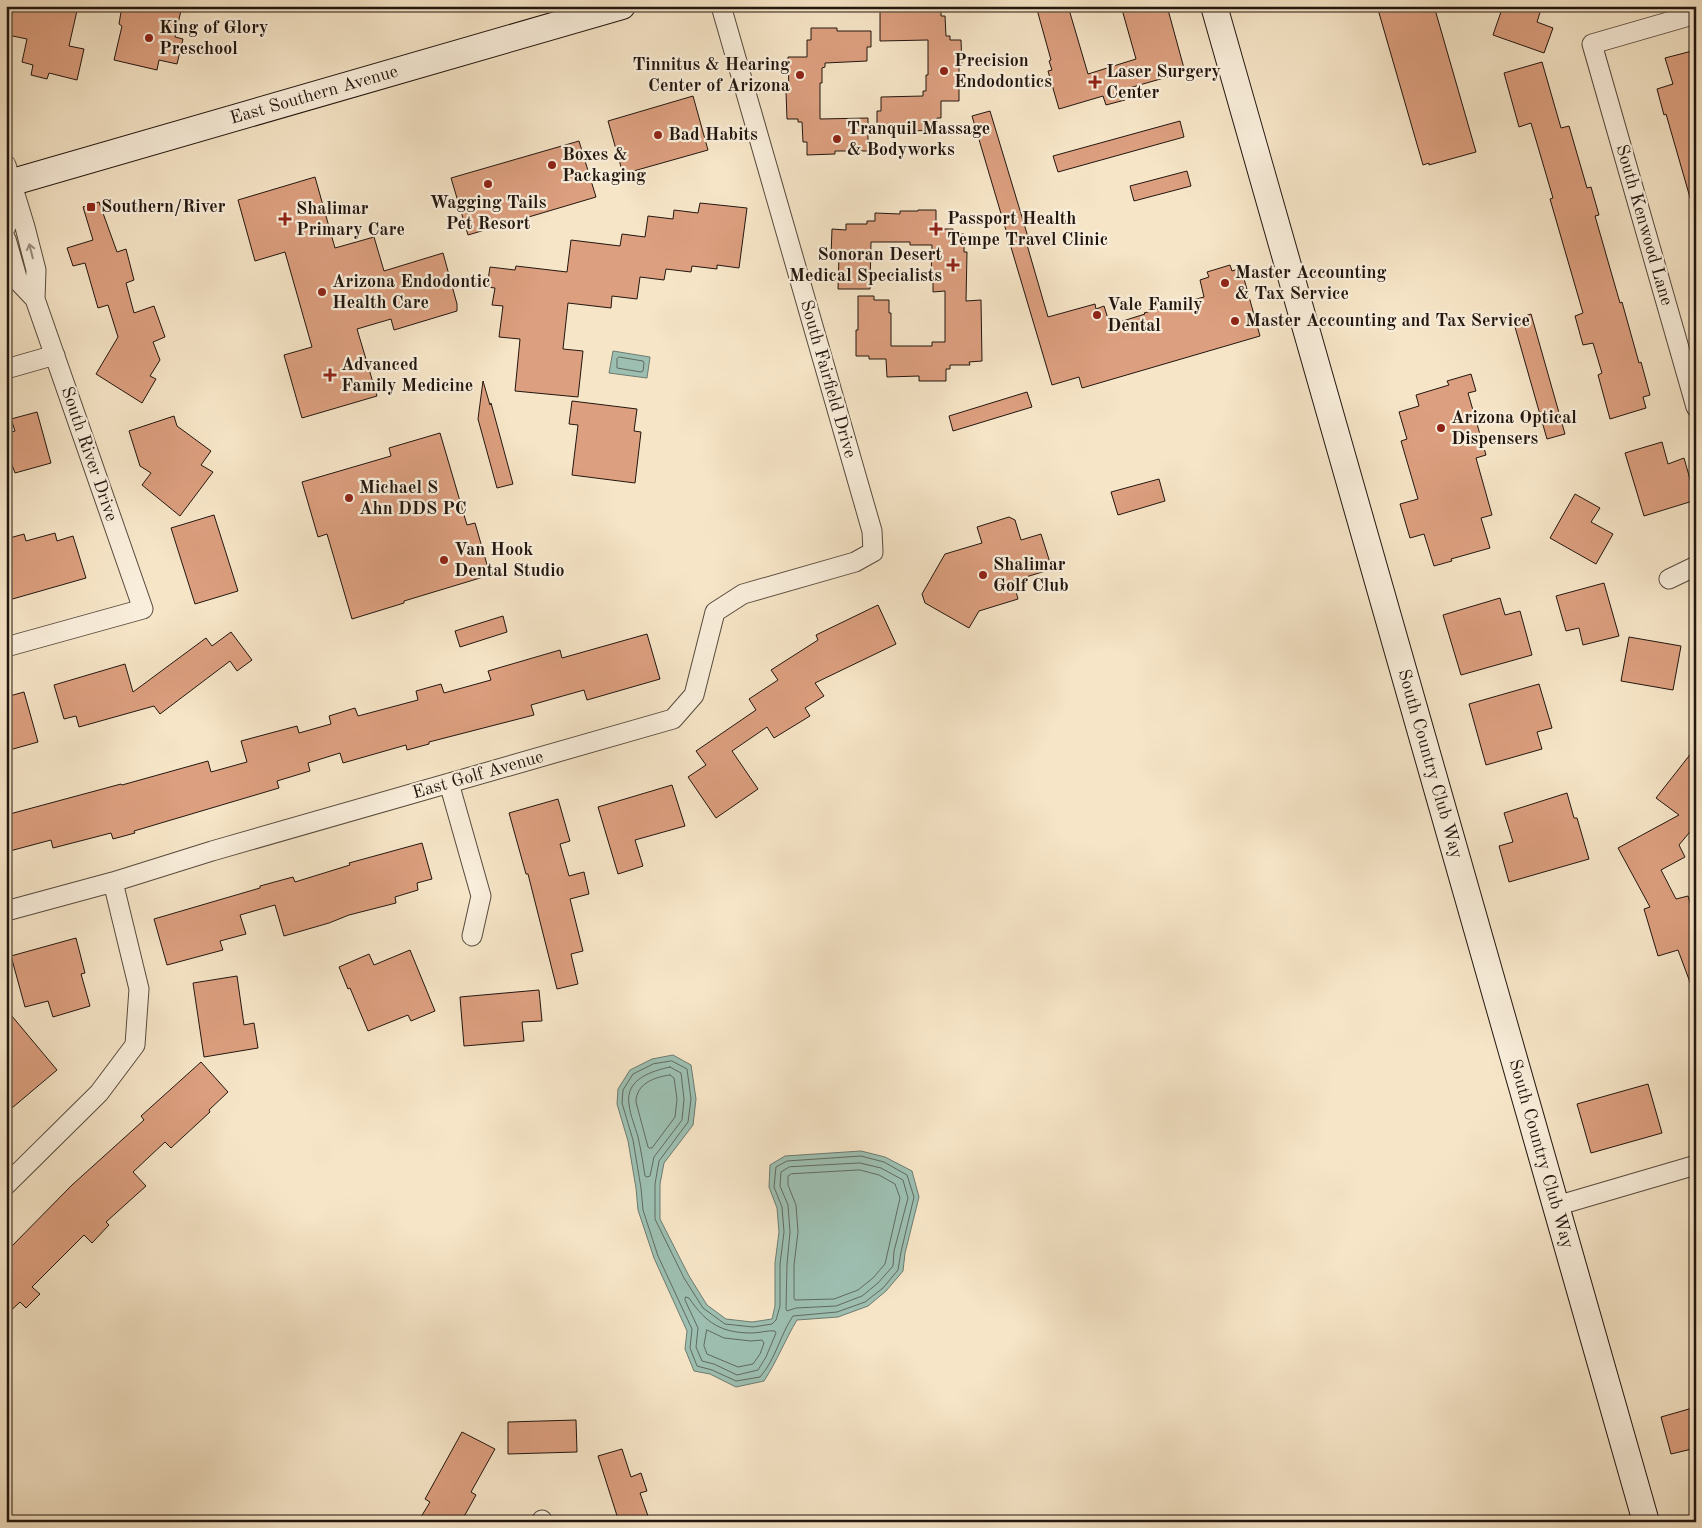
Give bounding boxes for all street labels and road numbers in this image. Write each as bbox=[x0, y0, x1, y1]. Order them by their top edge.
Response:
street label: East Southern Avenue bbox=[228, 62, 400, 128]
street label: South Kenwood Lane bbox=[1612, 142, 1676, 308]
street label: South Fairfield Drive bbox=[797, 298, 859, 460]
street label: South River Drive bbox=[58, 384, 120, 524]
street label: South Country Club Way bbox=[1394, 667, 1466, 861]
street label: East Golf Avenue bbox=[410, 748, 546, 802]
street label: South Country Club Way bbox=[1505, 1057, 1577, 1251]

